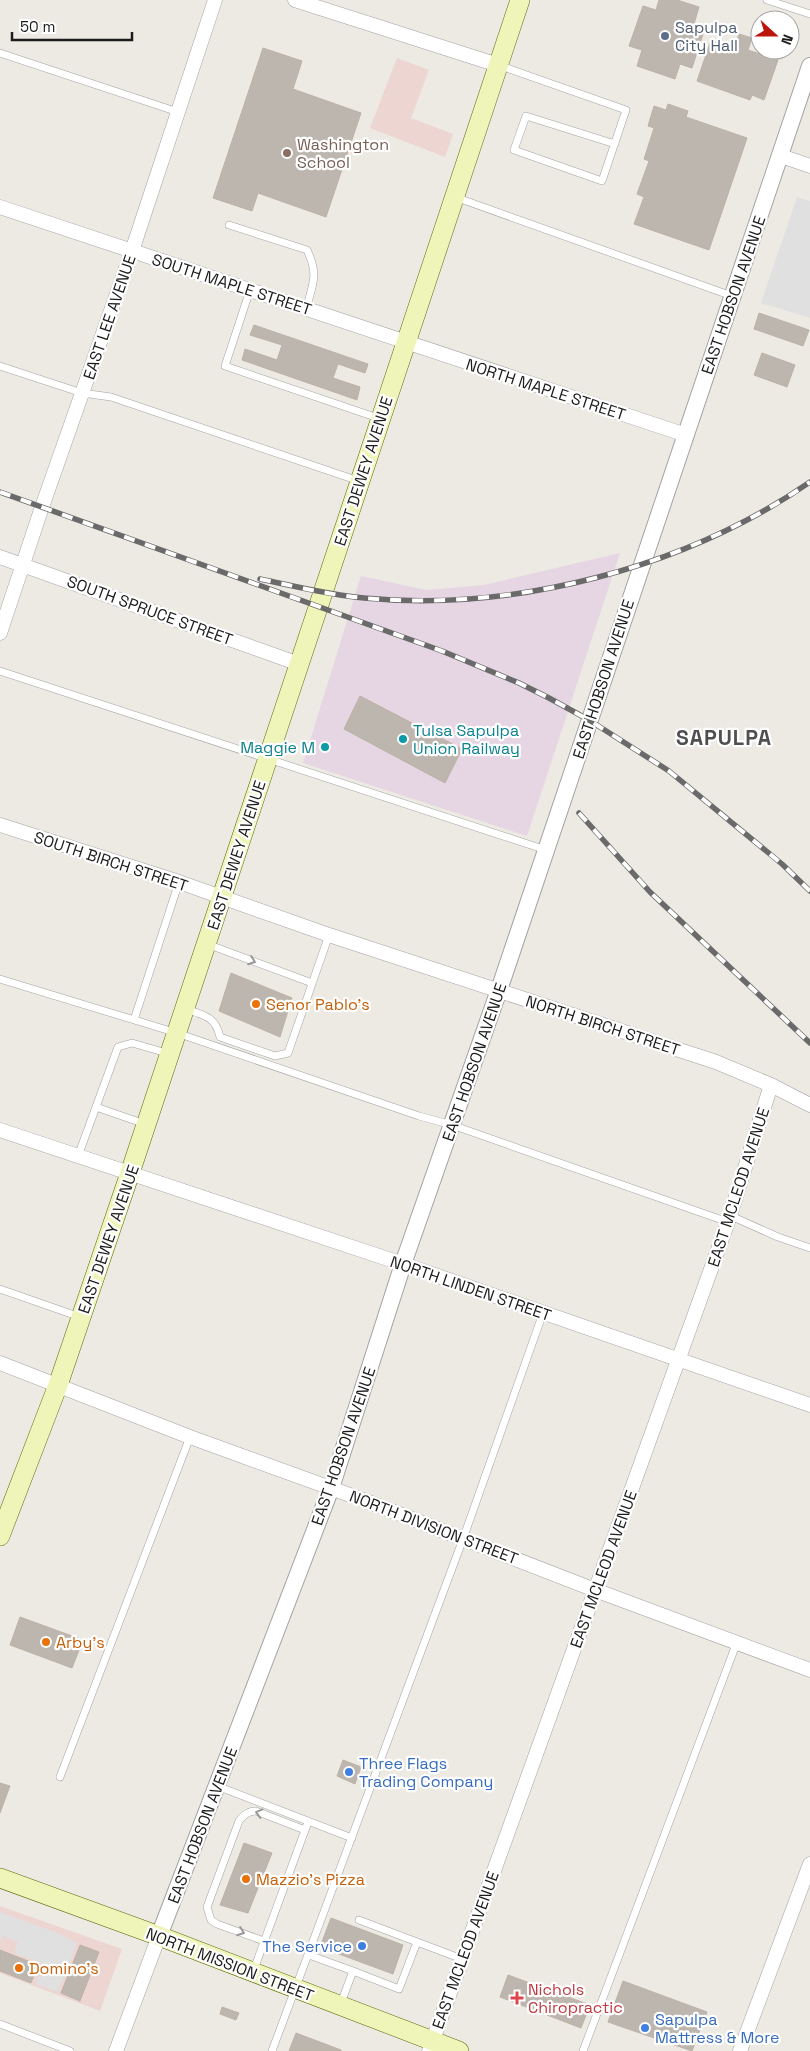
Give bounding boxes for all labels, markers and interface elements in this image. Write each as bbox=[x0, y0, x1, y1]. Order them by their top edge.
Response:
scale bar bbox=[12, 10, 132, 42]
north arrow bbox=[750, 10, 800, 60]
text: 50 m bbox=[20, 17, 55, 36]
place label: Sapulpa City Hall bbox=[675, 17, 738, 56]
marker: Sapulpa City Hall bbox=[659, 30, 671, 42]
text: N bbox=[777, 32, 797, 47]
place label: Washington School bbox=[297, 134, 389, 173]
marker: Washington School bbox=[281, 147, 293, 159]
street label: EAST HOBSON AVENUE bbox=[696, 213, 770, 377]
street label: SOUTH MAPLE STREET bbox=[149, 249, 314, 320]
street label: EAST LEE AVENUE bbox=[78, 252, 141, 382]
street label: NORTH MAPLE STREET bbox=[463, 354, 628, 425]
street label: EAST DEWEY AVENUE bbox=[329, 394, 398, 549]
street label: SOUTH SPRUCE STREET bbox=[64, 571, 236, 650]
street label: EAST HOBSON AVENUE bbox=[568, 597, 639, 762]
place label: Tulsa Sapulpa Union Railway bbox=[413, 720, 520, 759]
district label: SAPULPA bbox=[676, 724, 772, 751]
marker: Tulsa Sapulpa Union Railway bbox=[397, 733, 409, 745]
place label: Maggie M bbox=[240, 737, 315, 758]
marker: Maggie M bbox=[319, 741, 331, 753]
street label: EAST DEWEY AVENUE bbox=[202, 778, 271, 933]
street label: SOUTH BIRCH STREET bbox=[31, 827, 191, 896]
one-way arrow bbox=[247, 955, 256, 965]
street label: EAST HOBSON AVENUE bbox=[437, 980, 511, 1144]
street label: NORTH BIRCH STREET bbox=[523, 991, 683, 1060]
place label: Senor Pablo's bbox=[266, 994, 370, 1015]
marker: Senor Pablo's bbox=[250, 998, 262, 1010]
street label: EAST MCLEOD AVENUE bbox=[703, 1105, 774, 1270]
street label: EAST DEWEY AVENUE bbox=[73, 1162, 144, 1316]
street label: NORTH LINDEN STREET bbox=[387, 1251, 554, 1326]
street label: EAST HOBSON AVENUE bbox=[306, 1364, 380, 1528]
street label: NORTH DIVISION STREET bbox=[347, 1486, 521, 1569]
street label: EAST MCLEOD AVENUE bbox=[565, 1487, 642, 1651]
place label: Arby's bbox=[56, 1632, 105, 1653]
marker: Arby's bbox=[40, 1636, 52, 1648]
street label: EAST HOBSON AVENUE bbox=[163, 1744, 242, 1907]
place label: Three Flags Trading Company bbox=[359, 1753, 493, 1792]
marker: Three Flags Trading Company bbox=[343, 1766, 355, 1778]
one-way arrow bbox=[256, 1809, 264, 1819]
street label: EAST MCLEOD AVENUE bbox=[427, 1868, 504, 2032]
place label: Mazzio's Pizza bbox=[256, 1869, 365, 1890]
marker: Mazzio's Pizza bbox=[240, 1873, 252, 1885]
street label: NORTH MISSION STREET bbox=[143, 1923, 317, 2006]
one-way arrow bbox=[236, 1926, 245, 1937]
place label: The Service bbox=[262, 1936, 352, 1957]
marker: The Service bbox=[356, 1940, 368, 1952]
place label: Domino's bbox=[29, 1958, 99, 1979]
marker: Domino's bbox=[13, 1962, 25, 1974]
place label: Nichols Chiropractic bbox=[528, 1979, 623, 2018]
marker: Nichols Chiropractic bbox=[510, 1991, 524, 2005]
place label: Sapulpa Mattress & More bbox=[655, 2009, 779, 2048]
marker: Sapulpa Mattress & More bbox=[639, 2022, 651, 2034]

